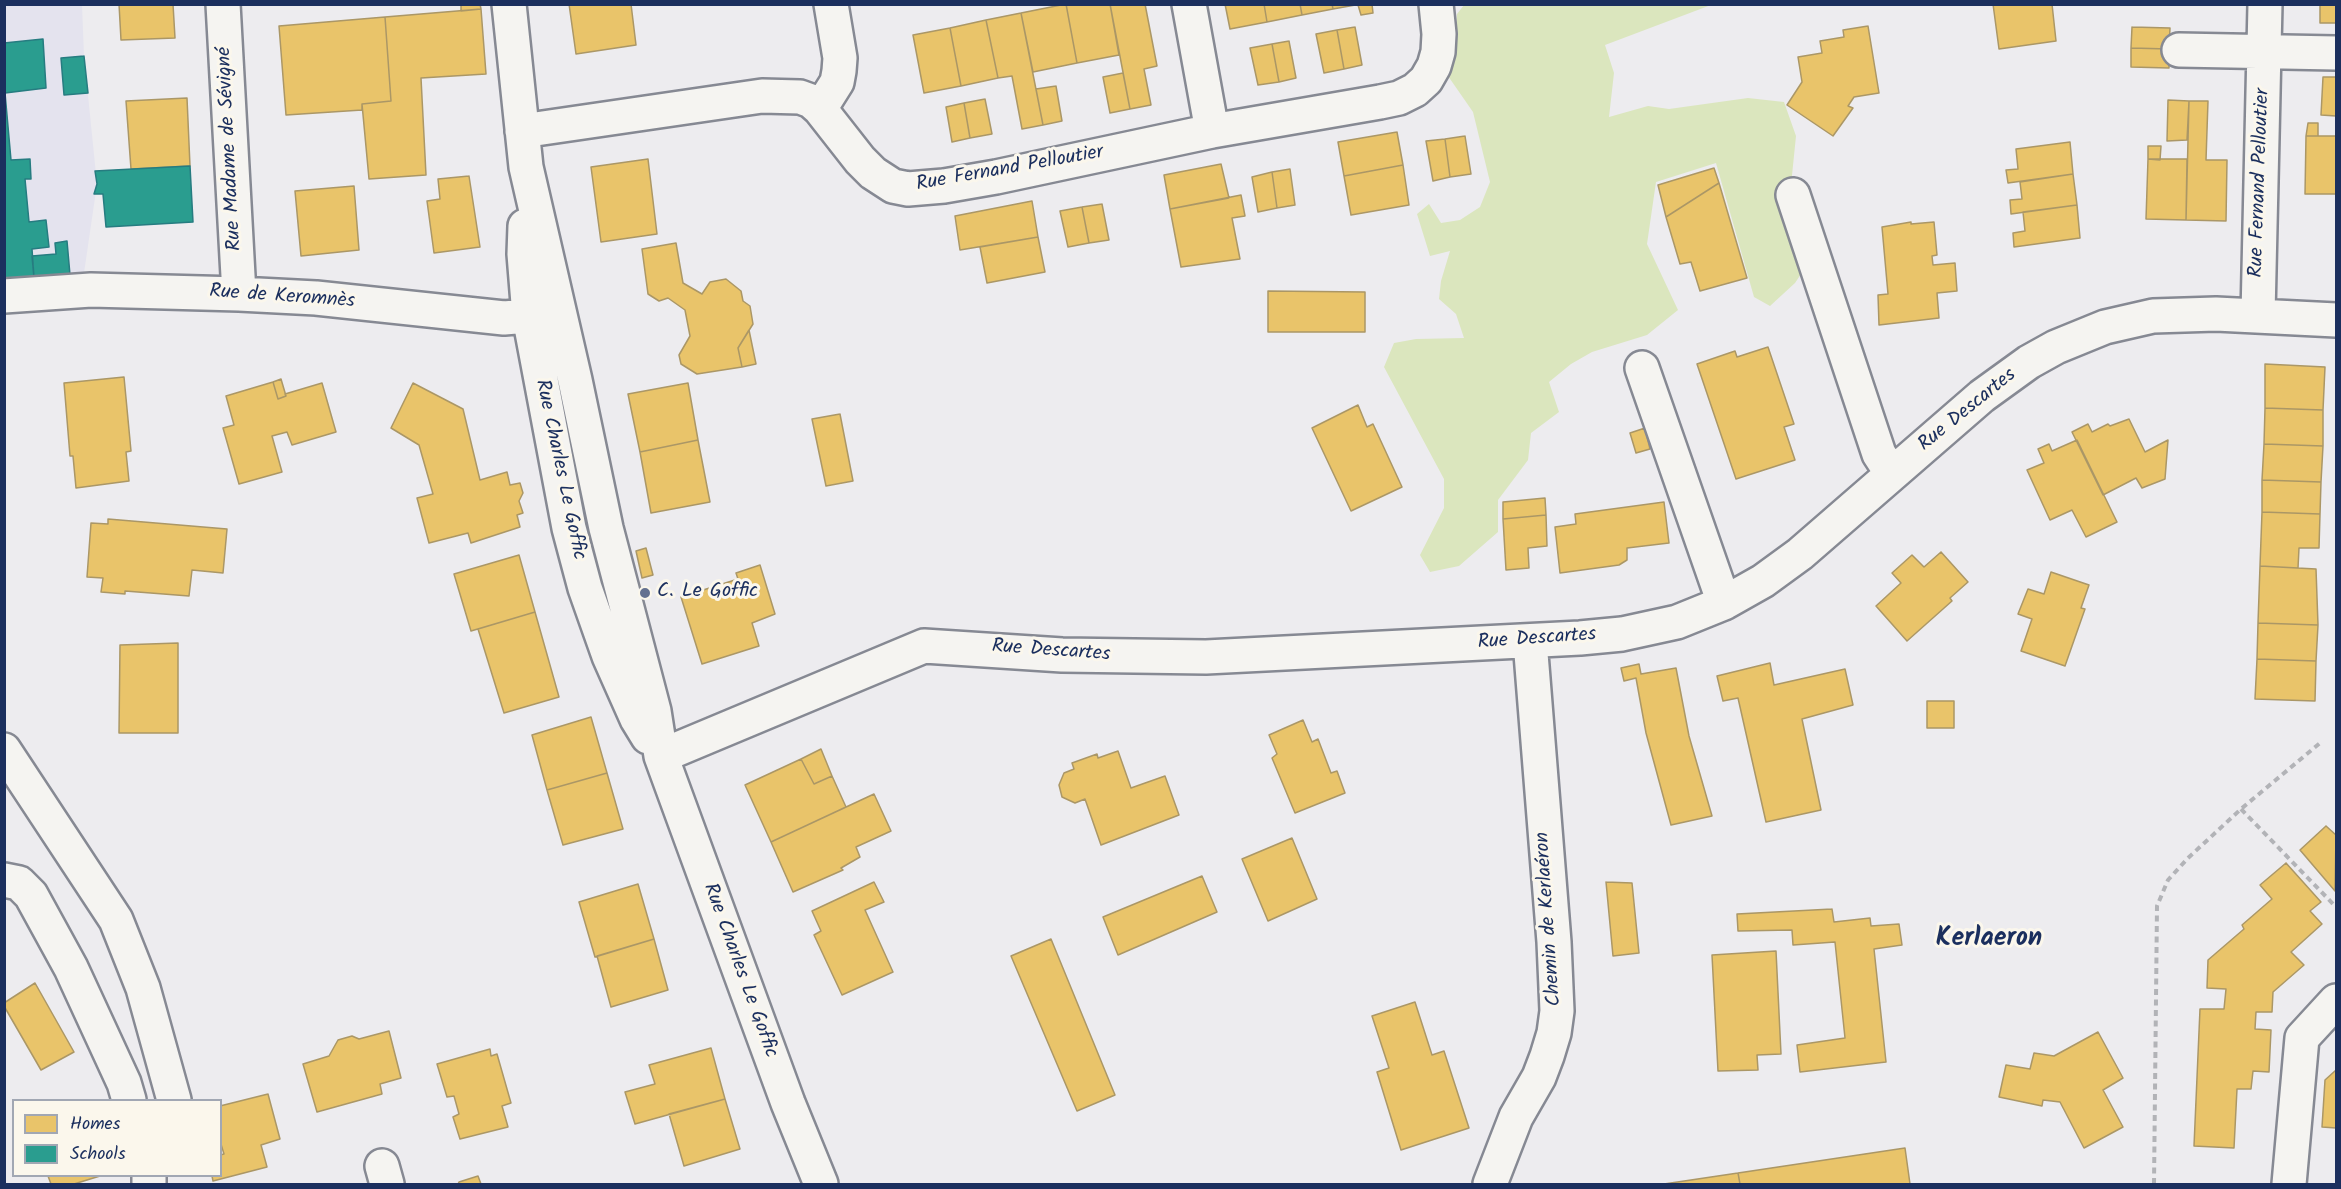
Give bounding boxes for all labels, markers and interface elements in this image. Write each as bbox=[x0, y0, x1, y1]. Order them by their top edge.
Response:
street label: Rue Madame de Sévigné bbox=[214, 46, 248, 252]
street label: Rue Fernand Pelloutier bbox=[2246, 88, 2276, 278]
street label: Rue Fernand Pelloutier bbox=[915, 142, 1105, 198]
street label: Rue de Keromnès bbox=[209, 281, 355, 315]
street label: Rue Descartes bbox=[1914, 364, 2022, 458]
street label: Rue Charles Le Goffic bbox=[528, 378, 590, 562]
place label: C. Le Goffic bbox=[657, 581, 758, 605]
marker: C. Le Goffic bbox=[638, 586, 652, 600]
street label: Rue Descartes bbox=[1477, 624, 1597, 656]
street label: Rue Descartes bbox=[991, 636, 1111, 668]
street label: Chemin de Kerlaéron bbox=[1532, 831, 1568, 1007]
street label: Rue Charles Le Goffic bbox=[696, 881, 782, 1061]
district label: Kerlaeron bbox=[1936, 925, 2042, 957]
legend bbox=[12, 1099, 222, 1177]
text: Homes bbox=[70, 1110, 120, 1139]
text: Schools bbox=[70, 1140, 126, 1169]

